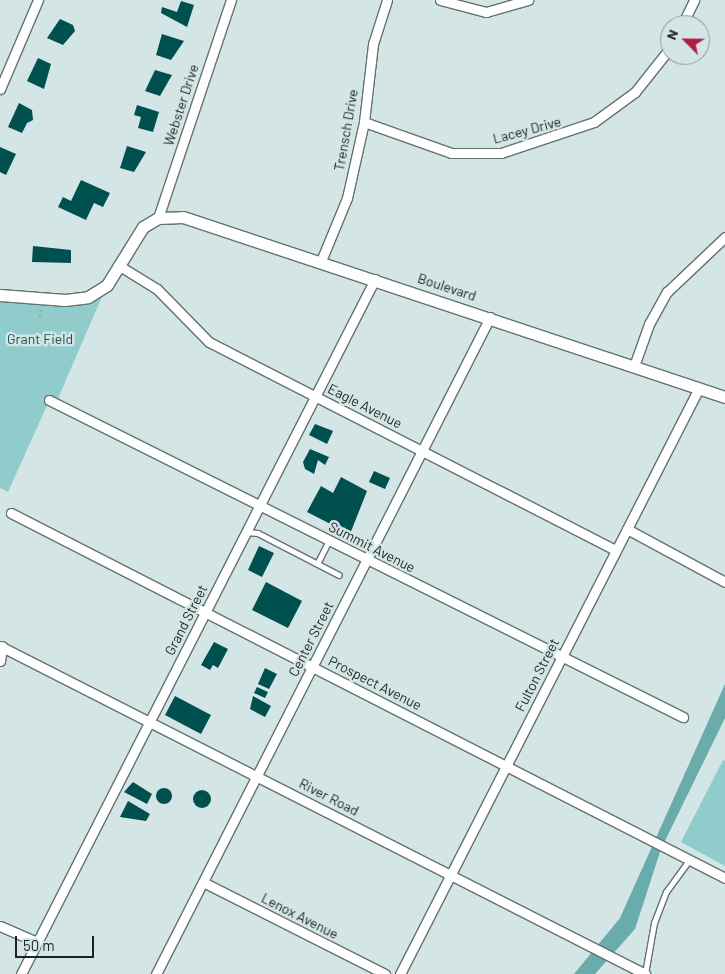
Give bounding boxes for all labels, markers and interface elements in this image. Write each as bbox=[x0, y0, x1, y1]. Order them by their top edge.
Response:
north arrow bbox=[660, 15, 710, 65]
text: N bbox=[662, 27, 681, 42]
street label: Webster Drive bbox=[160, 62, 202, 148]
street label: Trensch Drive bbox=[331, 88, 361, 172]
street label: Lacey Drive bbox=[491, 113, 563, 147]
street label: Boulevard bbox=[416, 270, 478, 304]
park label: Grant Field bbox=[7, 331, 73, 347]
street label: Eagle Avenue bbox=[325, 380, 405, 432]
street label: Summit Avenue bbox=[326, 518, 418, 576]
street label: Grand Street bbox=[161, 582, 211, 658]
street label: Center Street bbox=[285, 599, 337, 679]
street label: Fulton Street bbox=[511, 636, 563, 714]
street label: Prospect Avenue bbox=[326, 652, 424, 714]
street label: River Road bbox=[296, 775, 362, 819]
street label: Lenox Avenue bbox=[259, 889, 341, 943]
scale bar bbox=[18, 926, 96, 958]
text: 50 m bbox=[23, 936, 55, 954]

